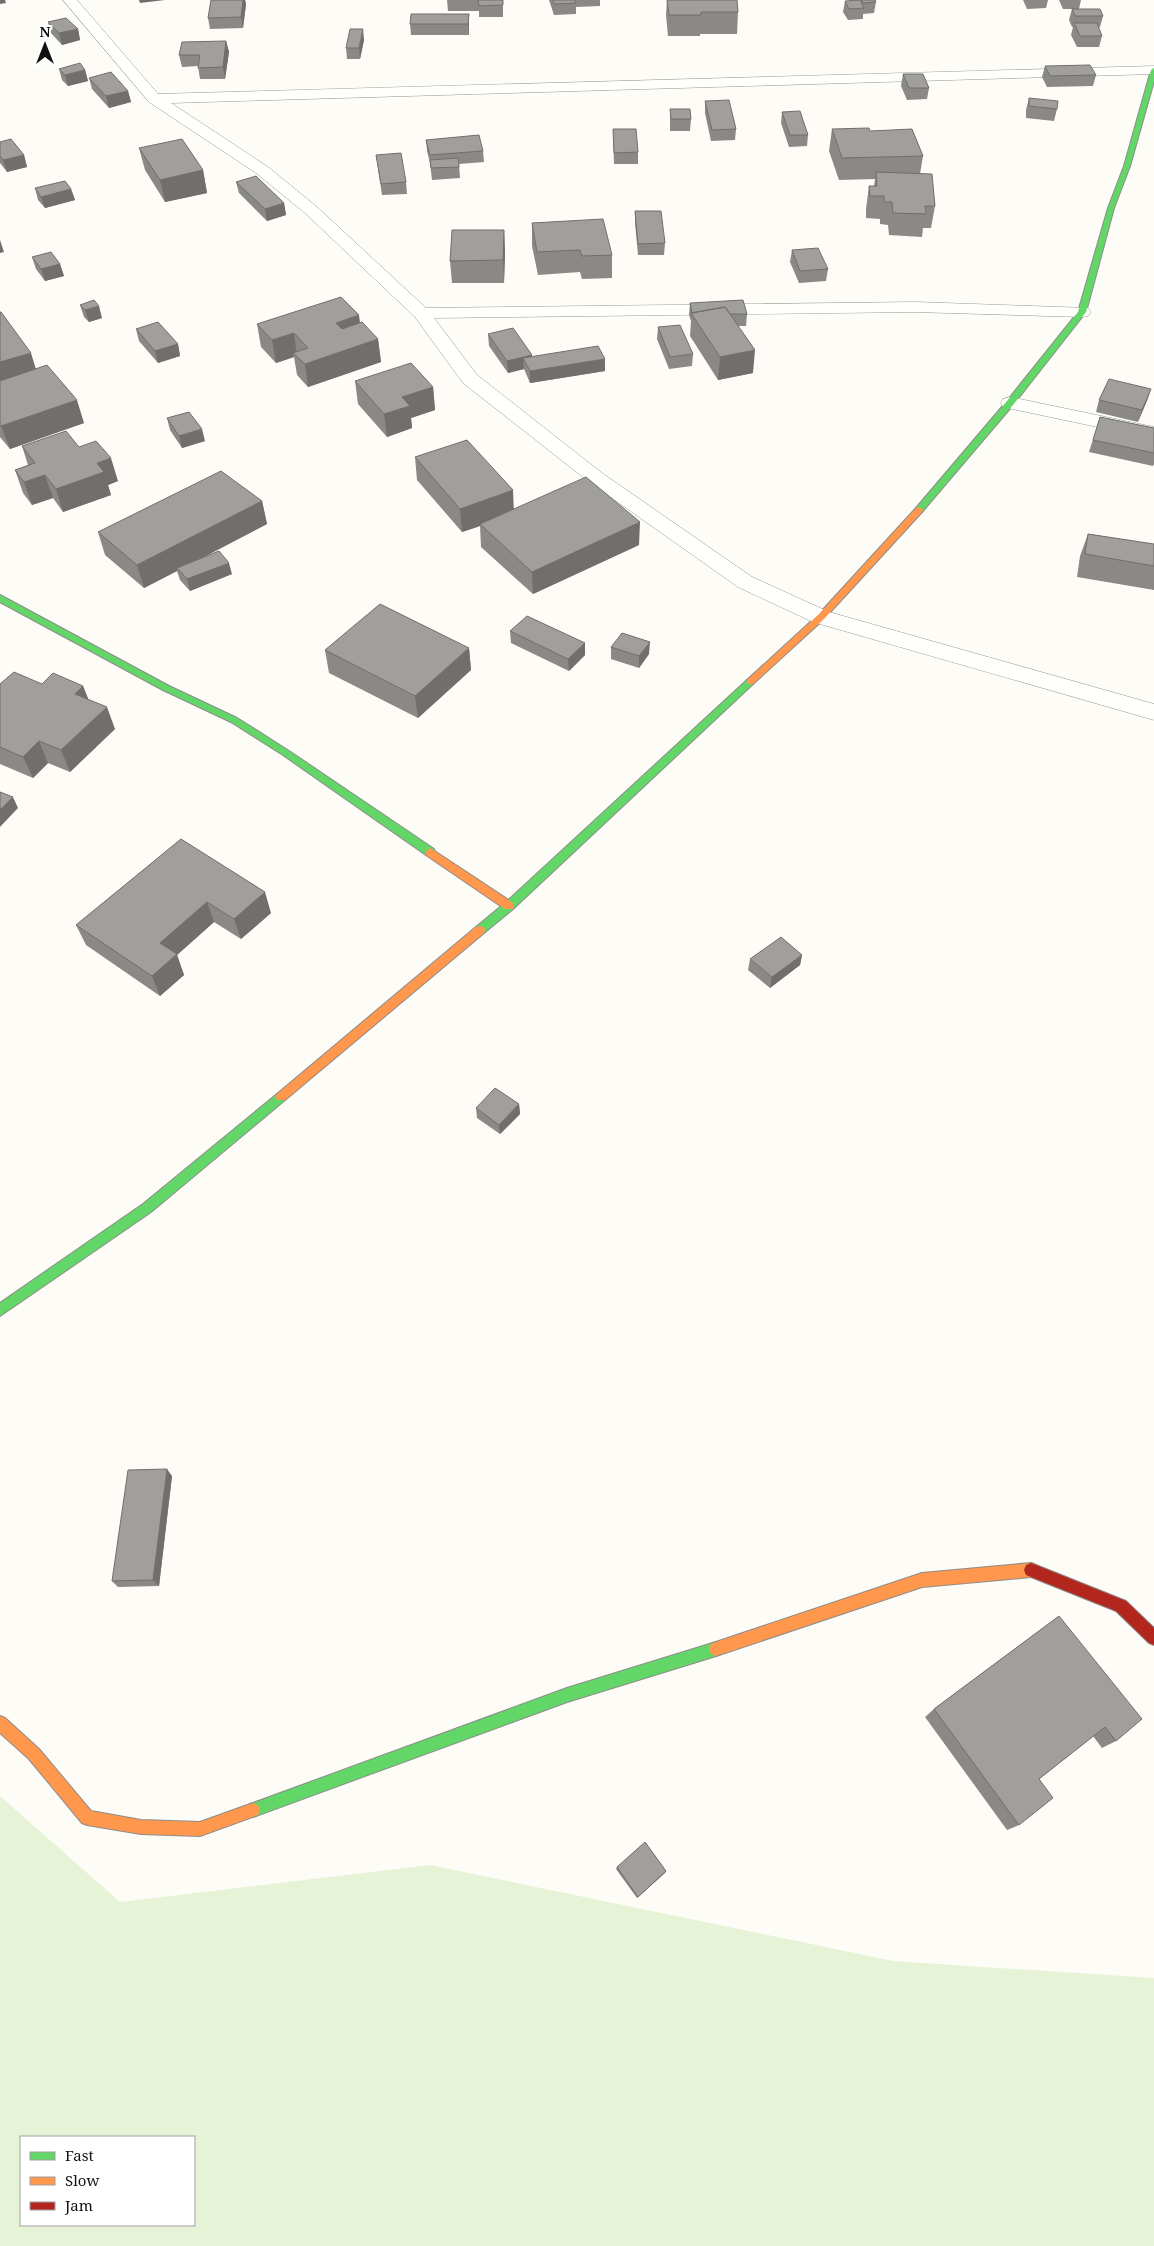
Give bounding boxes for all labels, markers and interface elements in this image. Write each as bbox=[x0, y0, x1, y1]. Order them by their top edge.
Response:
north arrow bbox=[20, 20, 70, 70]
text: N bbox=[39, 22, 51, 41]
legend bbox=[20, 2136, 195, 2226]
text: Fast bbox=[65, 2145, 94, 2165]
text: Slow bbox=[65, 2170, 99, 2190]
text: Jam bbox=[64, 2195, 93, 2215]

